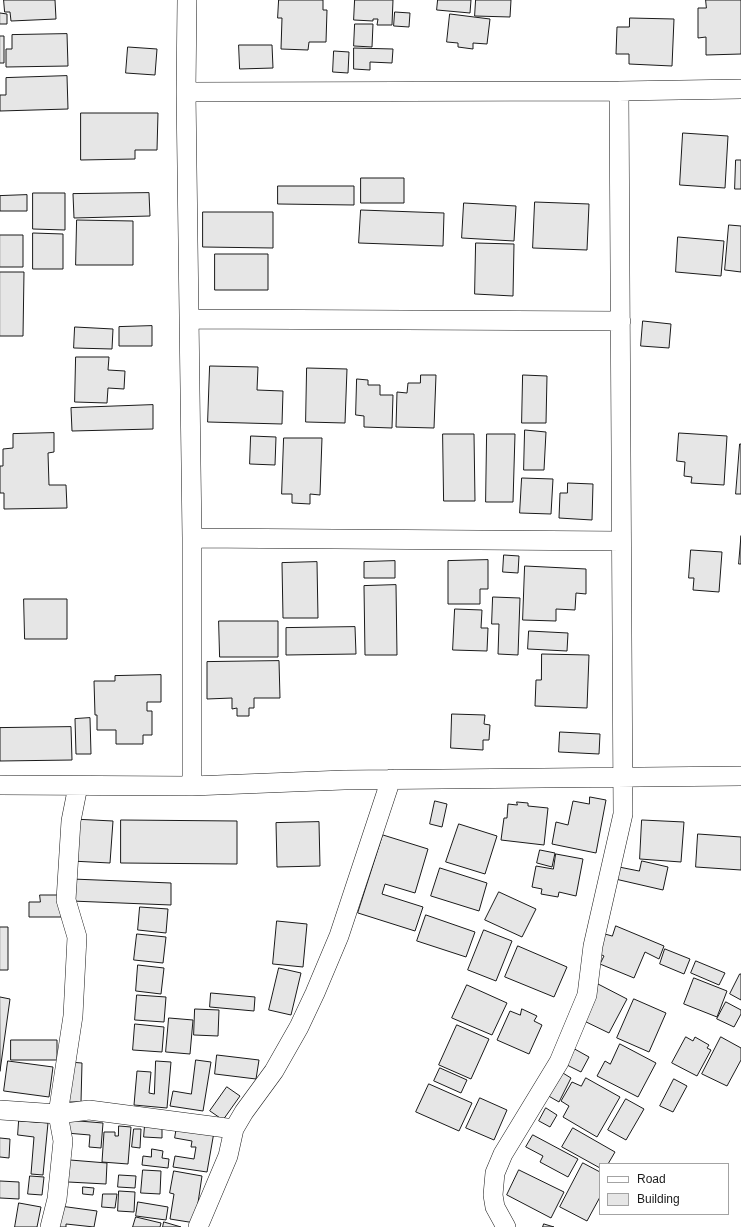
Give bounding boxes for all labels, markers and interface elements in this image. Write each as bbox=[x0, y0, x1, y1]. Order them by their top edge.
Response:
legend bbox=[599, 1163, 729, 1215]
text: Road bbox=[637, 1172, 666, 1186]
text: Building bbox=[637, 1192, 680, 1206]

